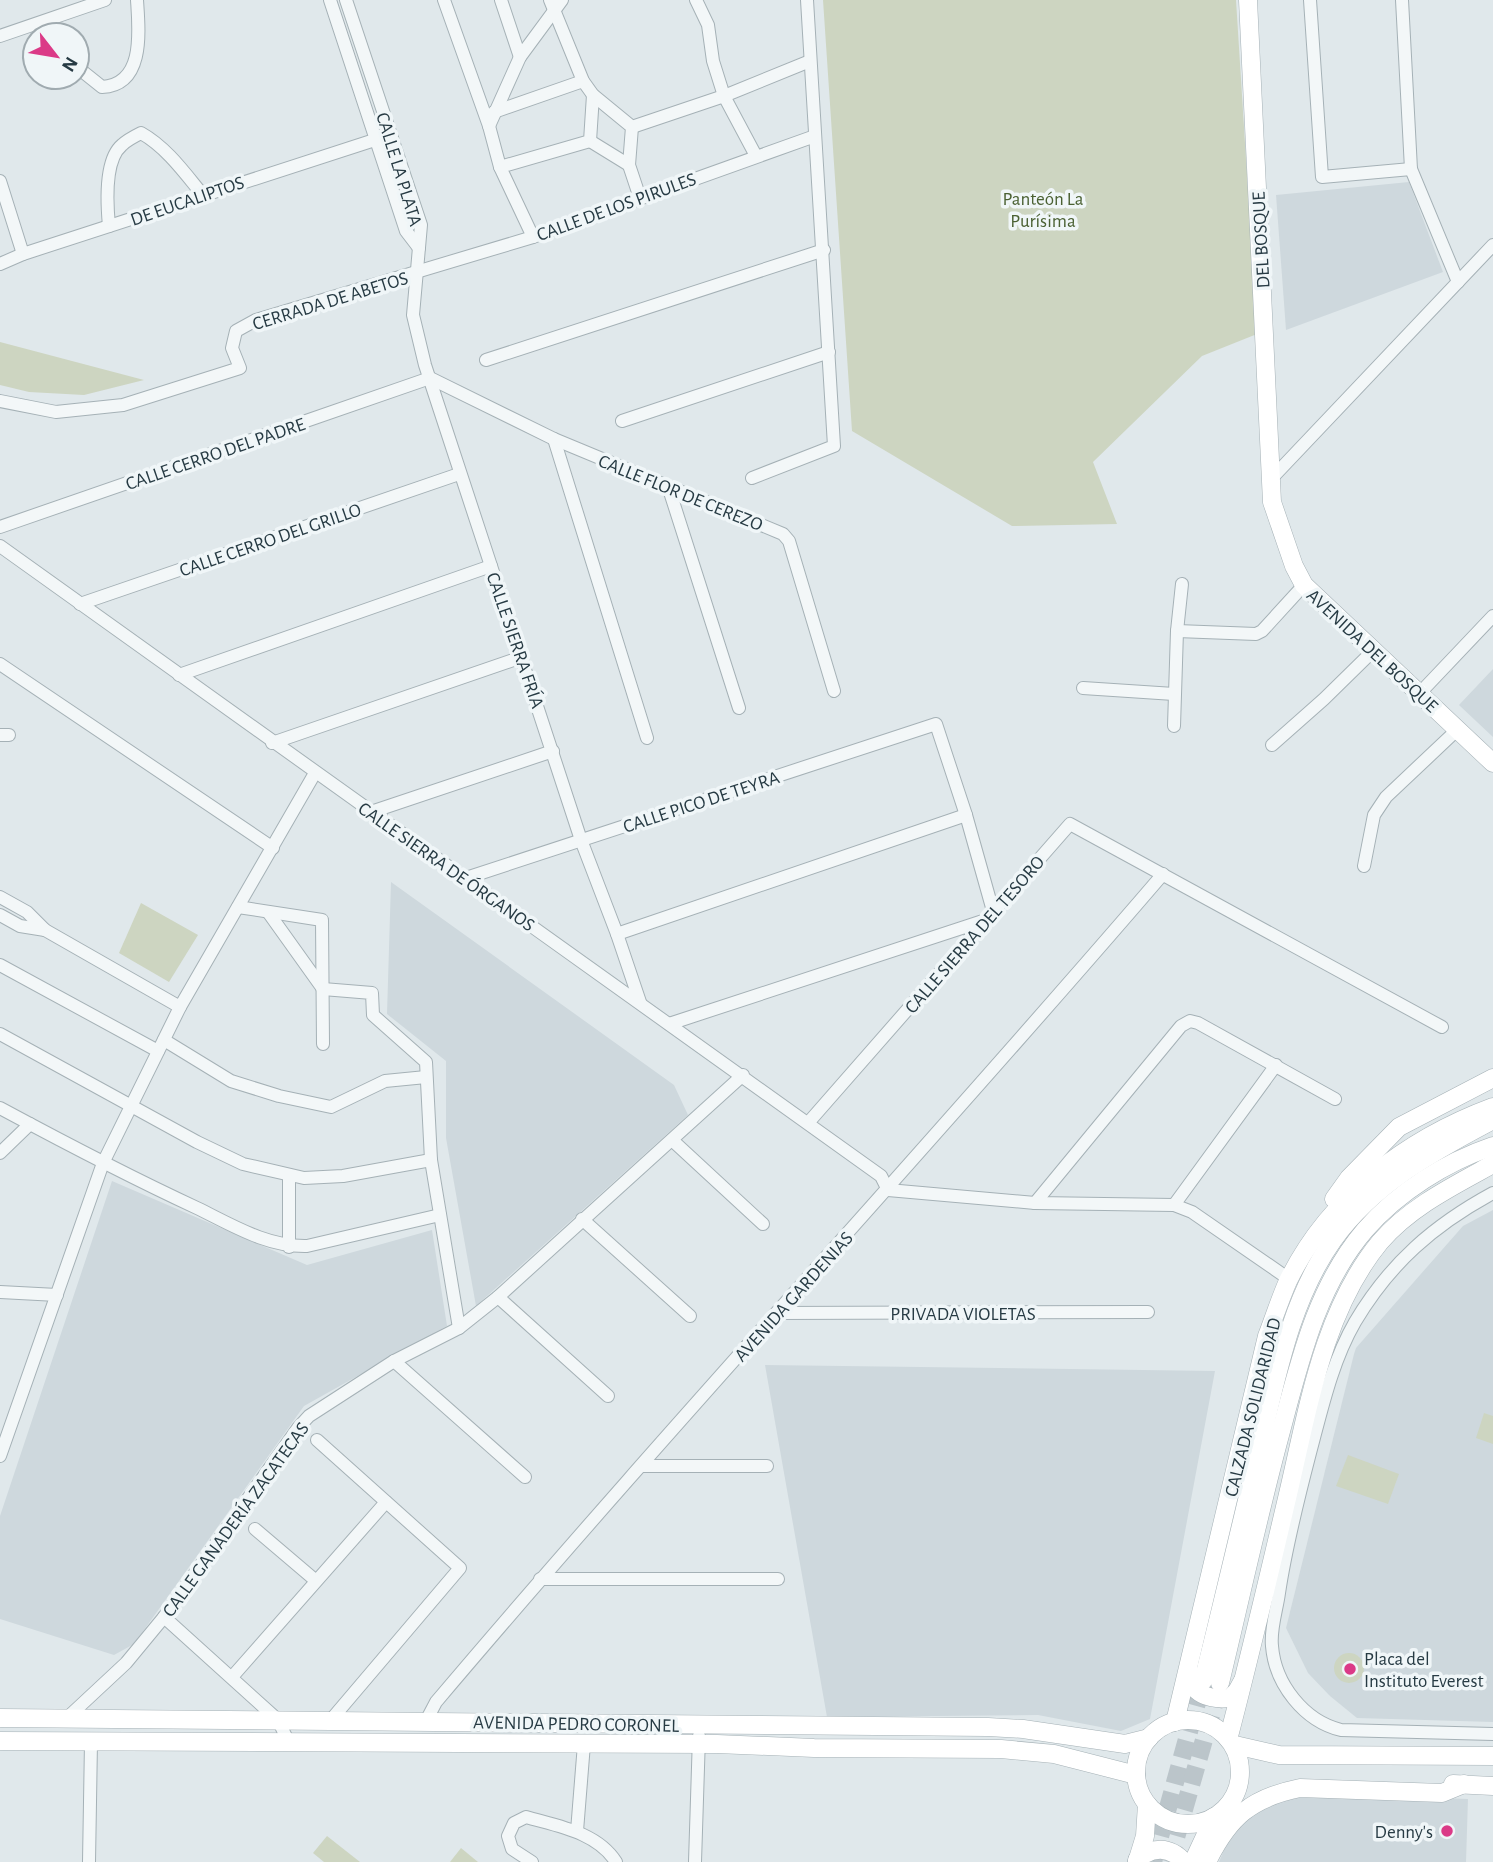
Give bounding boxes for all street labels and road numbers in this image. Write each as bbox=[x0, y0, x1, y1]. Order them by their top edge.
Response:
street label: CALLE LA PLATA bbox=[372, 110, 425, 229]
street label: CALLE DE LOS PIRULES bbox=[534, 170, 699, 245]
street label: DE EUCALIPTOS bbox=[128, 173, 247, 230]
street label: DEL BOSQUE bbox=[1249, 191, 1274, 289]
street label: CERRADA DE ABETOS bbox=[250, 269, 411, 334]
street label: CALLE CERRO DEL PADRE bbox=[123, 415, 308, 494]
street label: CALLE FLOR DE CEREZO bbox=[595, 452, 765, 535]
street label: CALLE CERRO DEL GRILLO bbox=[177, 500, 364, 580]
street label: CALLE SIERRA FRÍA bbox=[482, 569, 549, 711]
street label: AVENIDA DEL BOSQUE bbox=[1303, 586, 1441, 717]
street label: CALLE PICO DE TEYRA bbox=[621, 768, 782, 837]
street label: CALLE SIERRA DE ÓRGANOS bbox=[354, 797, 539, 935]
street label: CALLE SIERRA DEL TESORO bbox=[902, 853, 1048, 1017]
street label: AVENIDA GARDENIAS bbox=[731, 1229, 857, 1365]
street label: PRIVADA VIOLETAS bbox=[890, 1305, 1036, 1324]
street label: CALZADA SOLIDARIDAD bbox=[1222, 1316, 1285, 1499]
street label: CALLE GANADERÍA ZACATECAS bbox=[158, 1418, 313, 1621]
street label: AVENIDA PEDRO CORONEL bbox=[473, 1713, 679, 1736]

